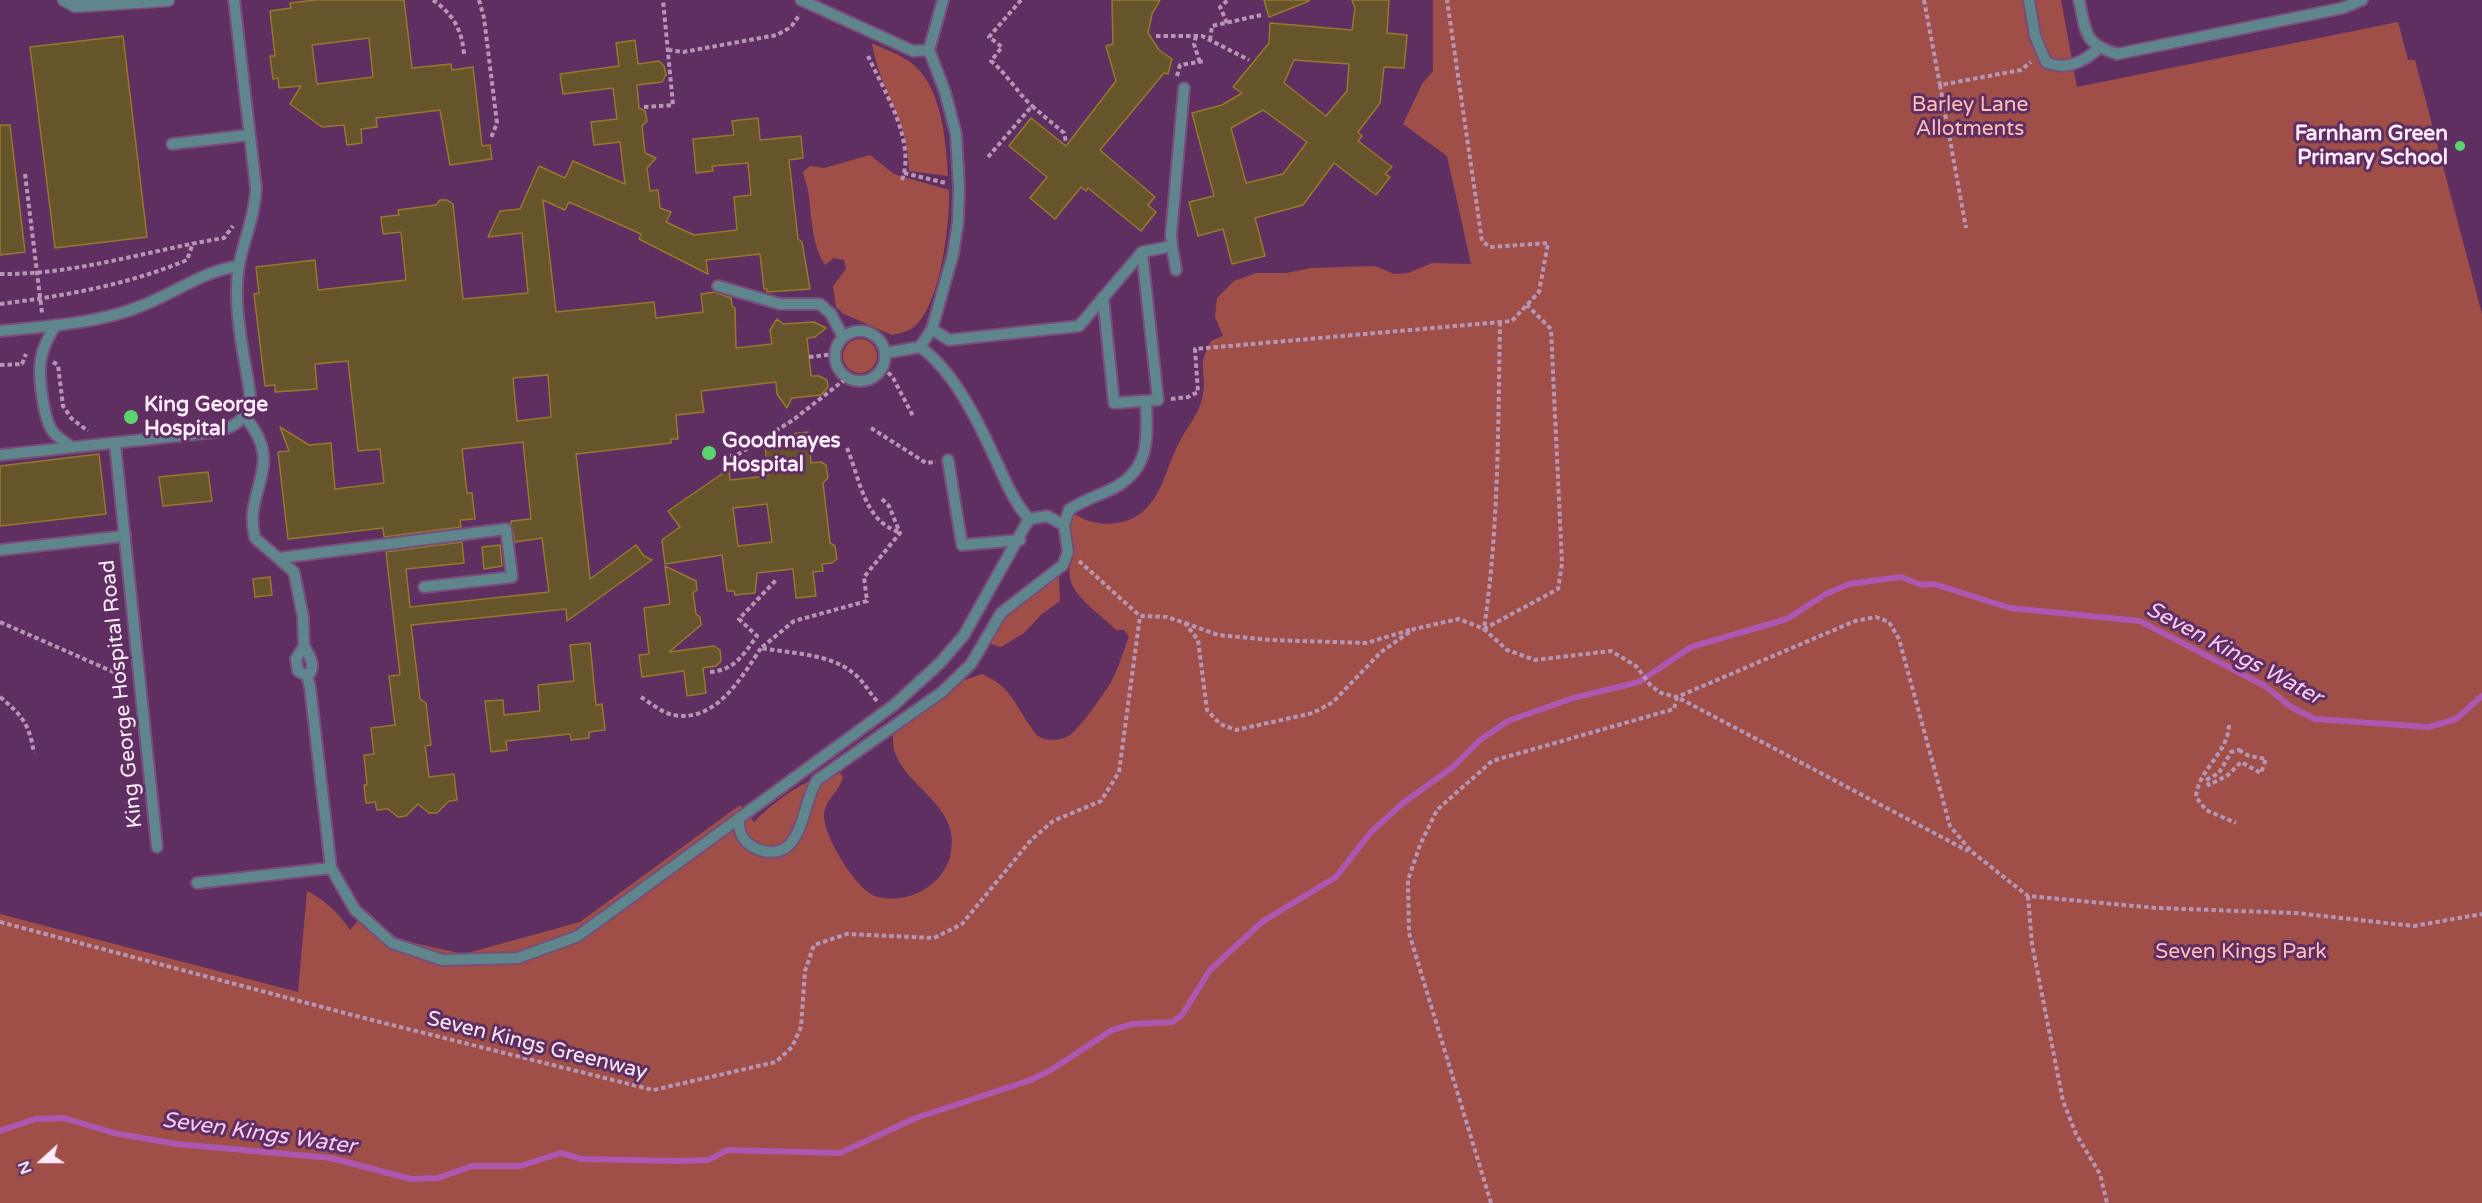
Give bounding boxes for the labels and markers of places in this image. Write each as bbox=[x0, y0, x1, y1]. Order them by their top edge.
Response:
place label: Farnham Green Primary School bbox=[2295, 121, 2448, 171]
marker: Farnham Green Primary School bbox=[2453, 139, 2467, 153]
place label: King George Hospital bbox=[144, 392, 268, 442]
marker: King George Hospital bbox=[122, 408, 140, 426]
place label: Goodmayes Hospital bbox=[722, 428, 841, 478]
marker: Goodmayes Hospital bbox=[700, 444, 718, 462]

